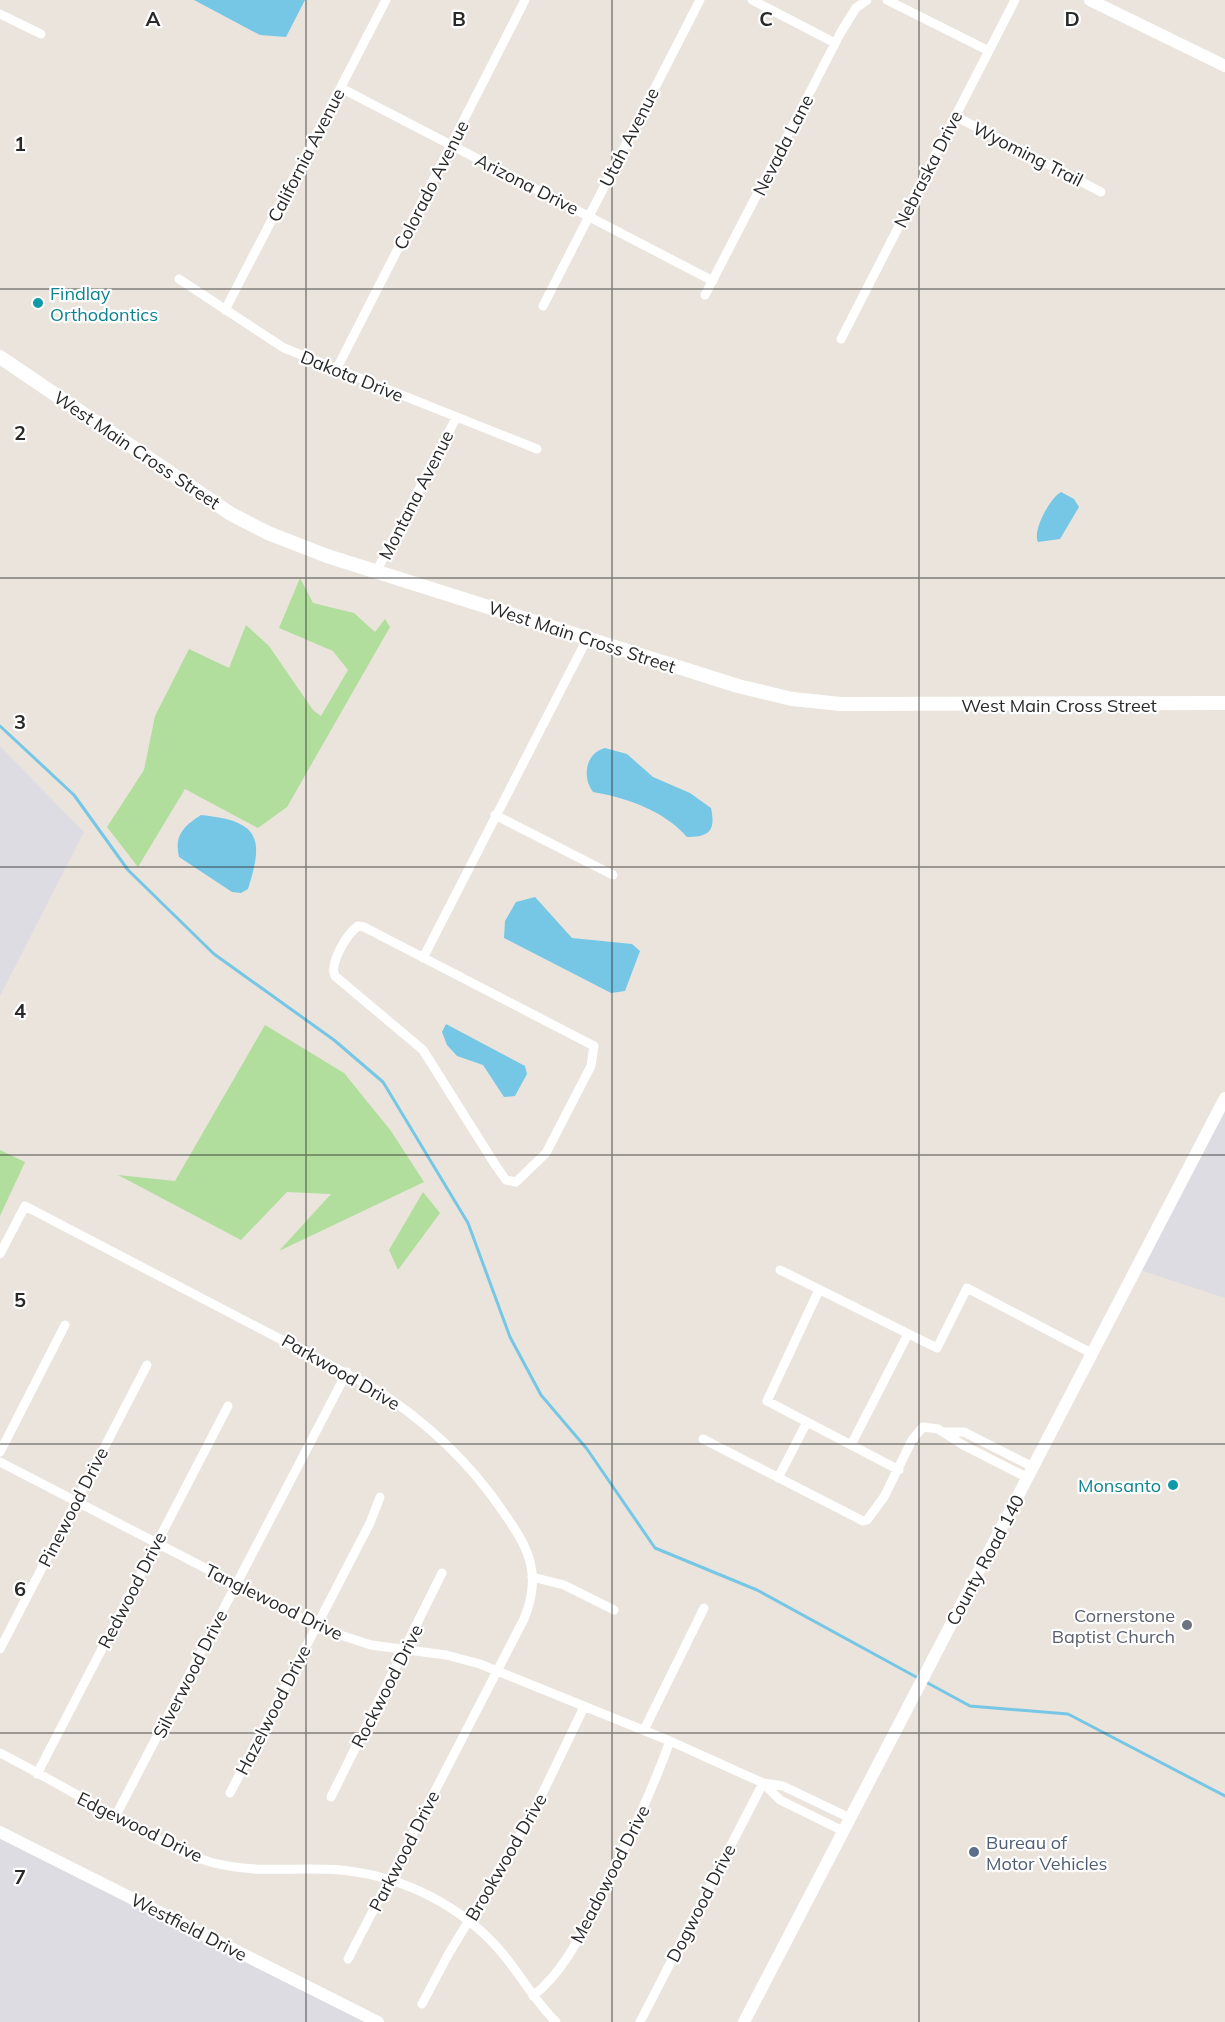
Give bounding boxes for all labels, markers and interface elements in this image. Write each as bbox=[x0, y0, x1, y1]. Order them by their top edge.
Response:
text: A bbox=[146, 6, 161, 31]
text: B bbox=[452, 6, 466, 31]
text: C bbox=[759, 6, 773, 31]
text: D bbox=[1064, 6, 1080, 31]
street label: California Avenue bbox=[262, 84, 350, 226]
street label: Utah Avenue bbox=[594, 84, 664, 190]
street label: Nevada Lane bbox=[748, 91, 818, 199]
street label: Nebraska Drive bbox=[889, 107, 967, 231]
street label: Colorado Avenue bbox=[388, 116, 474, 254]
street label: Wyoming Trail bbox=[969, 116, 1087, 192]
text: 1 bbox=[14, 131, 26, 156]
street label: Arizona Drive bbox=[471, 148, 583, 220]
place label: Findlay Orthodontics bbox=[50, 282, 158, 326]
marker: Findlay Orthodontics bbox=[31, 296, 45, 310]
street label: Dakota Drive bbox=[297, 345, 407, 407]
street label: West Main Cross Street bbox=[49, 386, 225, 514]
text: 2 bbox=[14, 420, 26, 445]
street label: Montana Avenue bbox=[373, 426, 459, 564]
street label: West Main Cross Street bbox=[485, 596, 679, 678]
street label: West Main Cross Street bbox=[961, 694, 1157, 717]
text: 3 bbox=[14, 709, 26, 734]
text: 4 bbox=[14, 998, 26, 1023]
text: 5 bbox=[14, 1287, 26, 1312]
street label: Parkwood Drive bbox=[278, 1329, 404, 1415]
street label: Pinewood Drive bbox=[33, 1443, 113, 1571]
place label: Monsanto bbox=[1078, 1474, 1161, 1497]
marker: Monsanto bbox=[1166, 1478, 1180, 1492]
street label: County Road 140 bbox=[941, 1491, 1029, 1629]
street label: Redwood Drive bbox=[93, 1528, 171, 1652]
street label: Tanglewood Drive bbox=[201, 1559, 347, 1645]
text: 6 bbox=[14, 1576, 26, 1601]
place label: Cornerstone Baptist Church bbox=[1052, 1604, 1175, 1648]
street label: Silverwood Drive bbox=[148, 1606, 232, 1742]
marker: Cornerstone Baptist Church bbox=[1180, 1618, 1194, 1632]
street label: Rockwood Drive bbox=[346, 1620, 428, 1752]
street label: Hazelwood Drive bbox=[230, 1641, 316, 1779]
street label: Edgewood Drive bbox=[73, 1787, 207, 1867]
street label: Parkwood Drive bbox=[364, 1787, 444, 1915]
street label: Brookwood Drive bbox=[460, 1789, 552, 1925]
street label: Meadowood Drive bbox=[565, 1801, 655, 1947]
place label: Bureau of Motor Vehicles bbox=[986, 1831, 1107, 1875]
street label: Dogwood Drive bbox=[661, 1840, 741, 1966]
marker: Bureau of Motor Vehicles bbox=[967, 1845, 981, 1859]
text: 7 bbox=[14, 1864, 26, 1889]
street label: Westfield Drive bbox=[127, 1888, 251, 1966]

